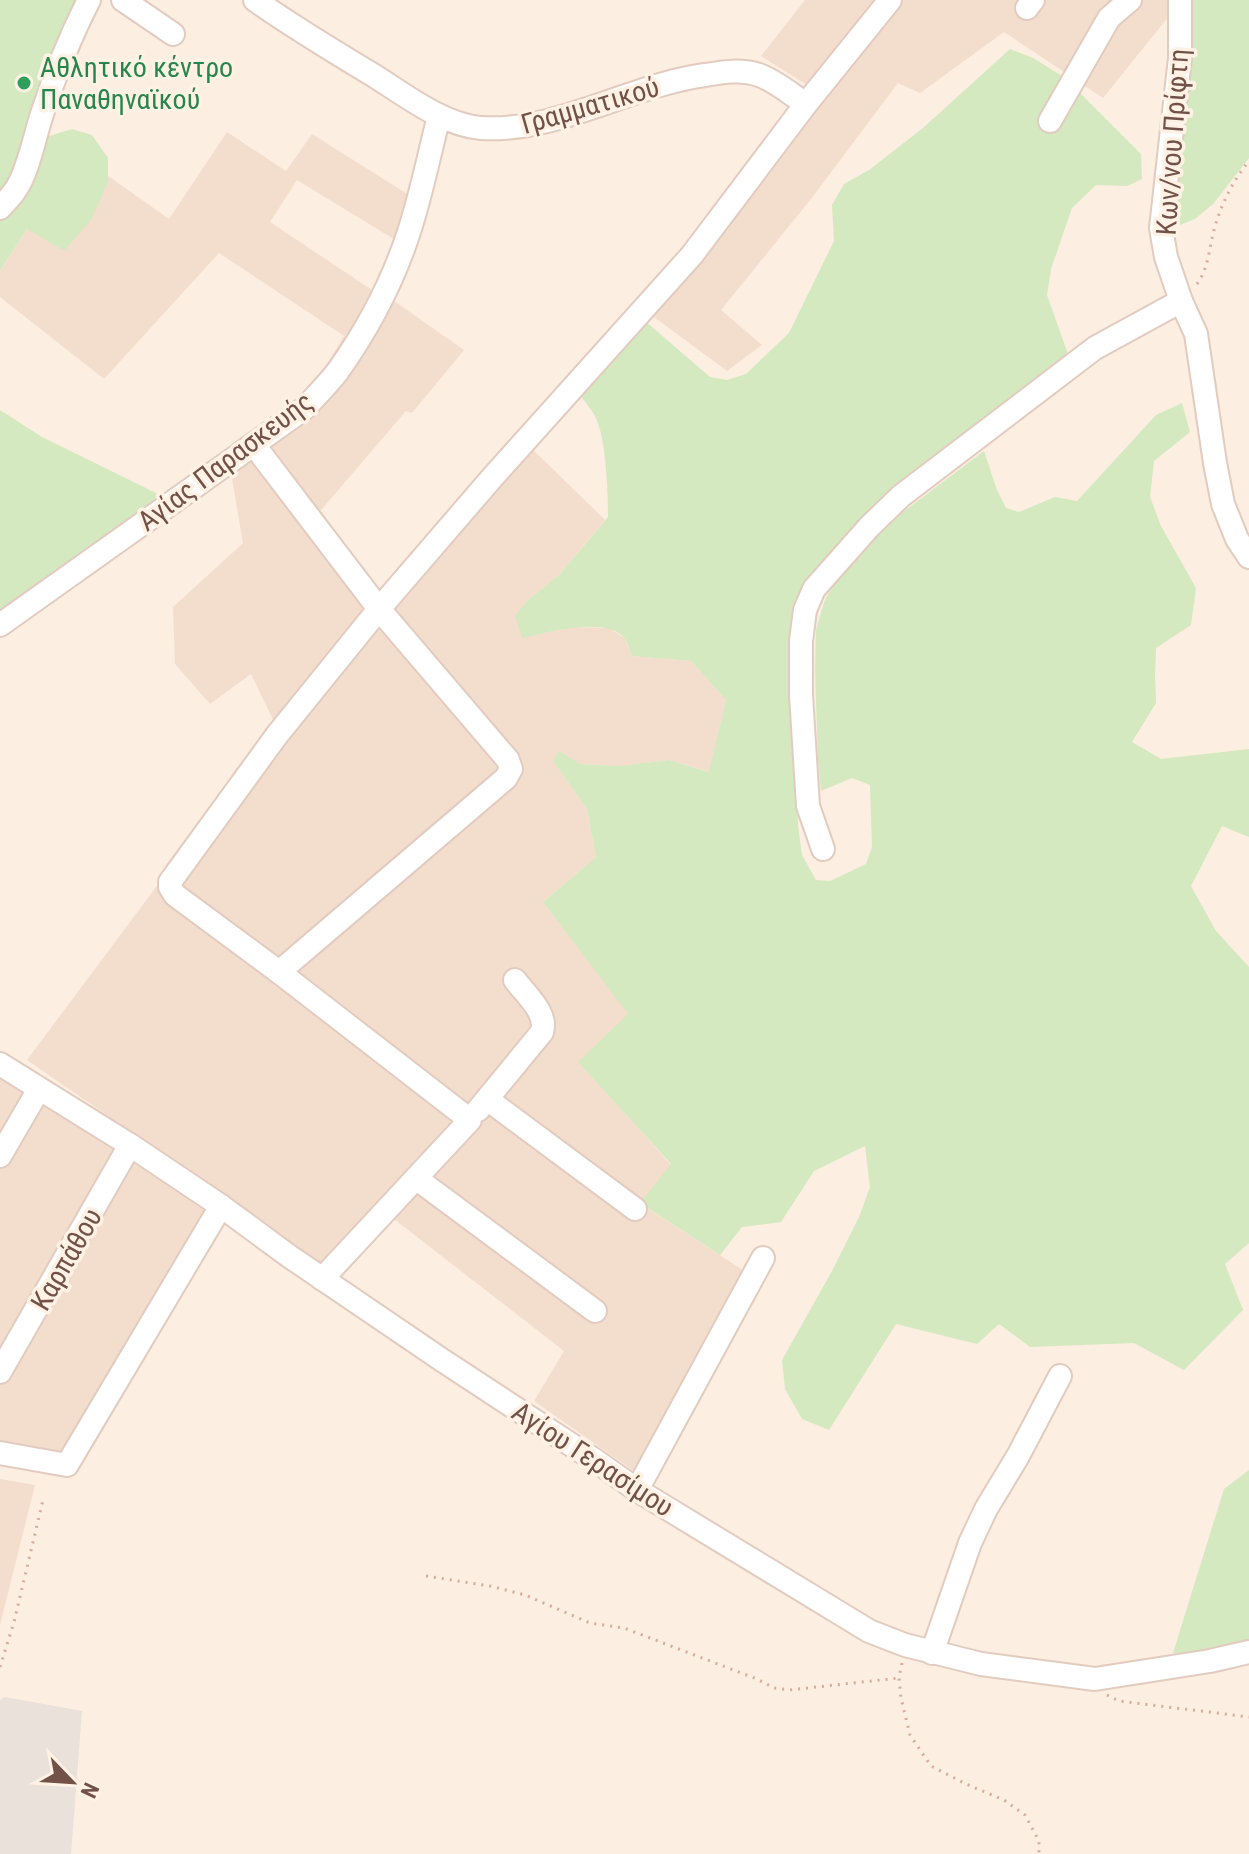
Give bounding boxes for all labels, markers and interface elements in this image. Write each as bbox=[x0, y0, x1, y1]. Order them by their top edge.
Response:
street label: Κων/νου Πρίφτη bbox=[1150, 48, 1195, 236]
place label: Αθλητικό κέντρο Παναθηναϊκού bbox=[40, 51, 233, 116]
street label: Γραμματικού bbox=[517, 70, 663, 141]
marker: Αθλητικό κέντρο Παναθηναϊκού bbox=[15, 74, 33, 92]
street label: Αγίας Παρασκευής bbox=[131, 385, 319, 538]
street label: Καρπάθου bbox=[24, 1202, 109, 1316]
street label: Αγίου Γερασίμου bbox=[506, 1395, 680, 1524]
north arrow bbox=[32, 1742, 112, 1822]
text: N bbox=[75, 1779, 104, 1802]

